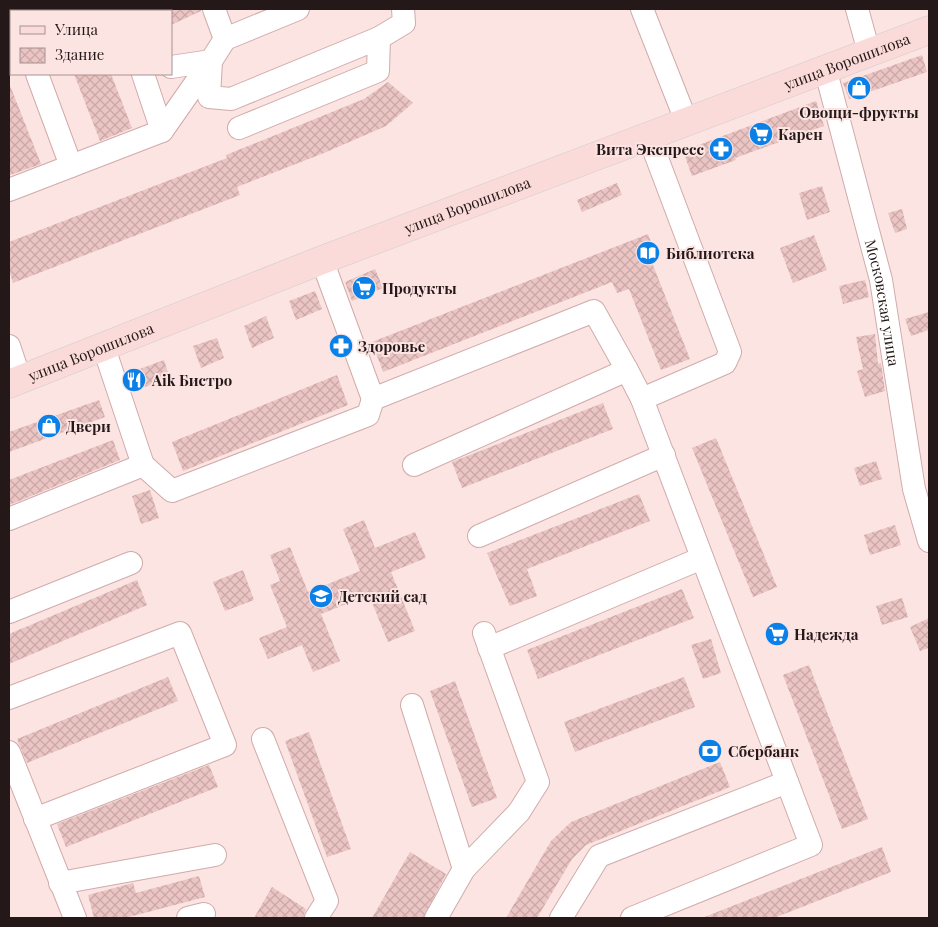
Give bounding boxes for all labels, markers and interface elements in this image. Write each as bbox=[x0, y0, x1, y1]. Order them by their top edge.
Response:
legend bbox=[10, 10, 172, 75]
text: Улица bbox=[54, 19, 98, 39]
street label: улица Ворошилова bbox=[780, 28, 913, 94]
text: Здание bbox=[55, 44, 104, 64]
shop icon: Овощи-фрукты bbox=[846, 75, 872, 101]
place label: Овощи-фрукты bbox=[799, 102, 919, 122]
supermarket icon: Карен bbox=[748, 121, 774, 147]
place label: Карен bbox=[778, 124, 823, 144]
pharmacy icon: Вита Экспресс bbox=[708, 136, 734, 162]
place label: Вита Экспресс bbox=[596, 139, 705, 159]
street label: улица Ворошилова bbox=[400, 172, 534, 238]
street label: Московская улица bbox=[861, 237, 905, 368]
library icon: Библиотека bbox=[635, 240, 661, 266]
place label: Библиотека bbox=[666, 243, 755, 263]
supermarket icon: Продукты bbox=[351, 275, 377, 301]
place label: Продукты bbox=[382, 278, 457, 298]
street label: улица Ворошилова bbox=[24, 318, 157, 386]
pharmacy icon: Здоровье bbox=[328, 333, 354, 359]
place label: Здоровье bbox=[358, 336, 426, 356]
restaurant icon: Aik Бистро bbox=[121, 367, 147, 393]
place label: Aik Бистро bbox=[151, 370, 232, 390]
shop icon: Двери bbox=[36, 413, 62, 439]
place label: Двери bbox=[66, 416, 111, 436]
school or university icon: Детский сад bbox=[308, 583, 334, 609]
place label: Детский сад bbox=[338, 586, 427, 606]
supermarket icon: Надежда bbox=[764, 621, 790, 647]
place label: Надежда bbox=[794, 624, 859, 644]
bank icon: Сбербанк bbox=[697, 738, 723, 764]
place label: Сбербанк bbox=[728, 741, 800, 761]

